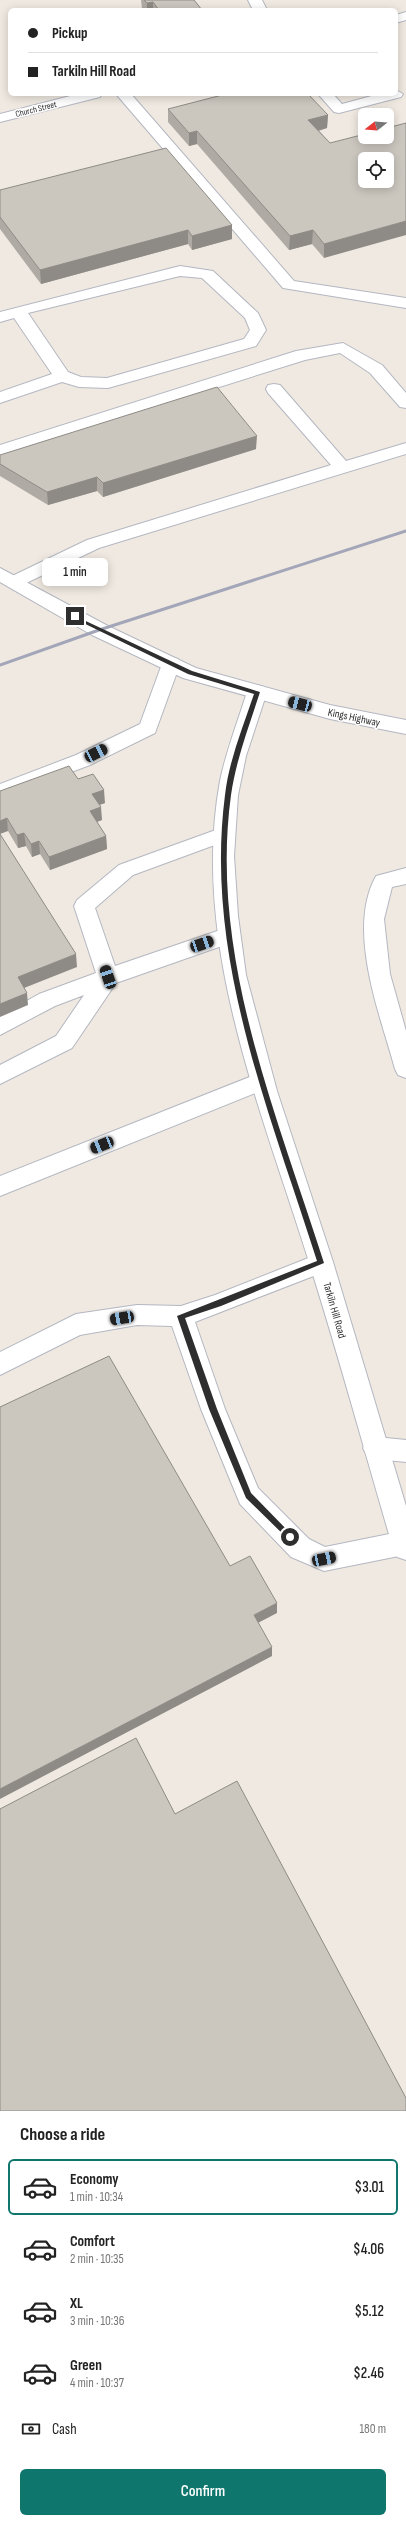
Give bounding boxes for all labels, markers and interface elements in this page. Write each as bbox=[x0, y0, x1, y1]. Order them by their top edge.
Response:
text: Pickup bbox=[52, 24, 88, 43]
text: Tarkiln Hill Road bbox=[52, 62, 136, 81]
street label: Church Street bbox=[14, 99, 58, 120]
north arrow bbox=[358, 108, 394, 144]
map controls bbox=[358, 108, 394, 188]
button: locate bbox=[358, 152, 394, 188]
callout: 1 min bbox=[42, 558, 108, 586]
text: 1 min bbox=[63, 564, 87, 580]
route end bbox=[66, 607, 84, 625]
car bbox=[287, 695, 313, 713]
street label: Kings Highway bbox=[327, 706, 382, 730]
car bbox=[83, 742, 109, 764]
car bbox=[189, 934, 215, 954]
car bbox=[98, 964, 118, 990]
car bbox=[89, 1135, 115, 1155]
street label: Tarkiln Hill Road bbox=[320, 1281, 349, 1340]
car bbox=[109, 1310, 135, 1326]
route start bbox=[281, 1528, 299, 1546]
car bbox=[311, 1551, 337, 1567]
text: Choose a ride bbox=[20, 2124, 105, 2145]
icon: car bbox=[22, 2169, 58, 2205]
text: Economy bbox=[70, 2170, 119, 2189]
text: $3.01 bbox=[355, 2178, 384, 2197]
text: 1 min · 10:34 bbox=[70, 2189, 123, 2205]
icon: car bbox=[22, 2231, 58, 2267]
text: Comfort bbox=[70, 2232, 115, 2251]
text: $4.06 bbox=[353, 2240, 384, 2259]
text: 2 min · 10:35 bbox=[70, 2251, 124, 2267]
icon: car bbox=[22, 2293, 58, 2329]
text: XL bbox=[70, 2294, 83, 2313]
text: $5.12 bbox=[355, 2302, 384, 2321]
text: 3 min · 10:36 bbox=[70, 2313, 124, 2329]
icon: car bbox=[22, 2355, 58, 2391]
text: Green bbox=[70, 2356, 102, 2375]
text: $2.46 bbox=[353, 2364, 384, 2383]
text: 4 min · 10:37 bbox=[70, 2375, 124, 2391]
icon: cash bbox=[20, 2418, 42, 2440]
text: Cash bbox=[52, 2420, 77, 2439]
text: 180 m bbox=[360, 2421, 386, 2437]
button: Confirm bbox=[20, 2469, 386, 2515]

